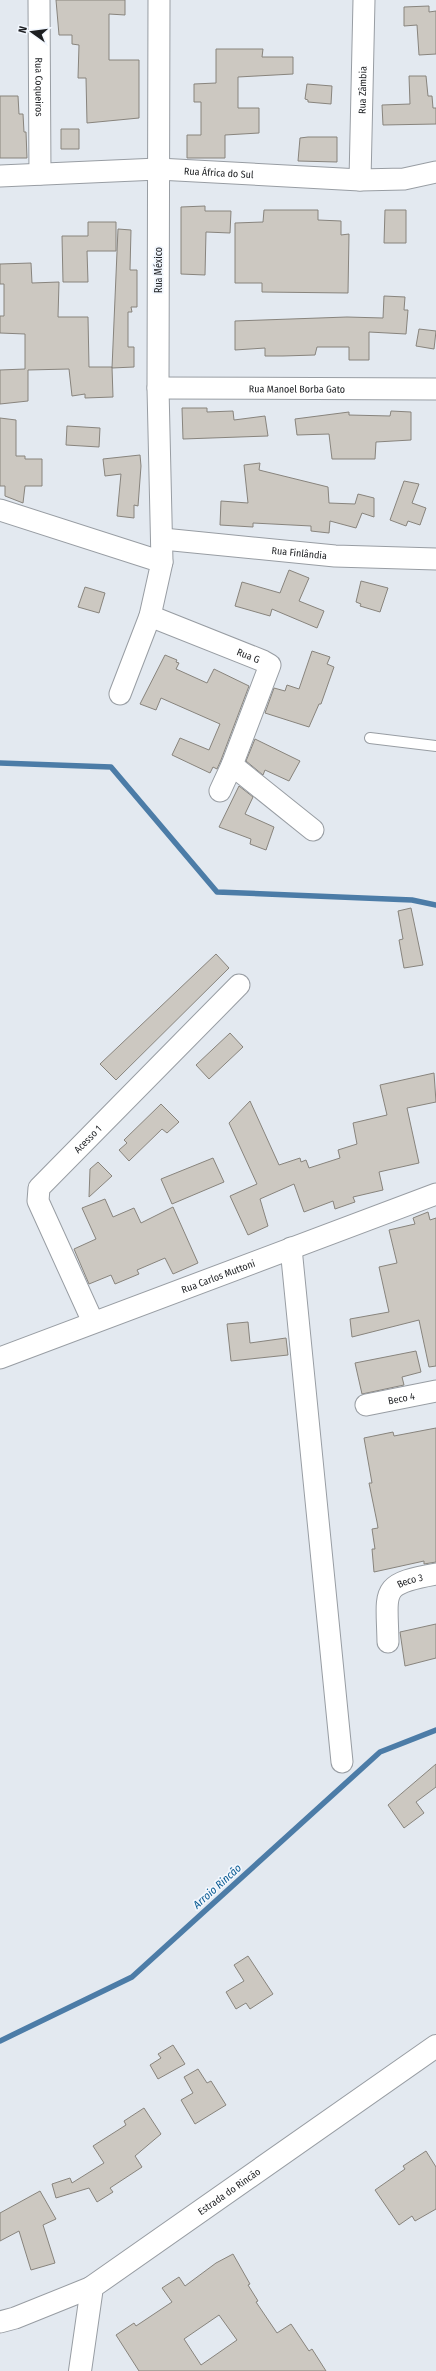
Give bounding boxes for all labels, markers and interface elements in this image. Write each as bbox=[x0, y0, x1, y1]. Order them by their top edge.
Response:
north arrow bbox=[12, 12, 52, 52]
text: N bbox=[16, 25, 30, 34]
street label: Rua Coqueiros bbox=[32, 57, 45, 117]
street label: Rua Zâmbia bbox=[356, 66, 370, 114]
street label: Rua África do Sul bbox=[184, 164, 254, 181]
street label: Rua México bbox=[153, 247, 165, 293]
street label: Rua Manoel Borba Gato bbox=[249, 383, 345, 396]
street label: Rua Finlândia bbox=[271, 545, 327, 562]
street label: Rua G bbox=[235, 646, 262, 666]
street label: Acesso 1 bbox=[72, 1123, 104, 1156]
street label: Rua Carlos Muttoni bbox=[180, 1258, 257, 1296]
street label: Beco 4 bbox=[387, 1390, 416, 1407]
street label: Beco 3 bbox=[395, 1572, 425, 1591]
water label: Arroio Rincão bbox=[190, 1861, 244, 1912]
street label: Estrada do Rincão bbox=[196, 2166, 263, 2218]

